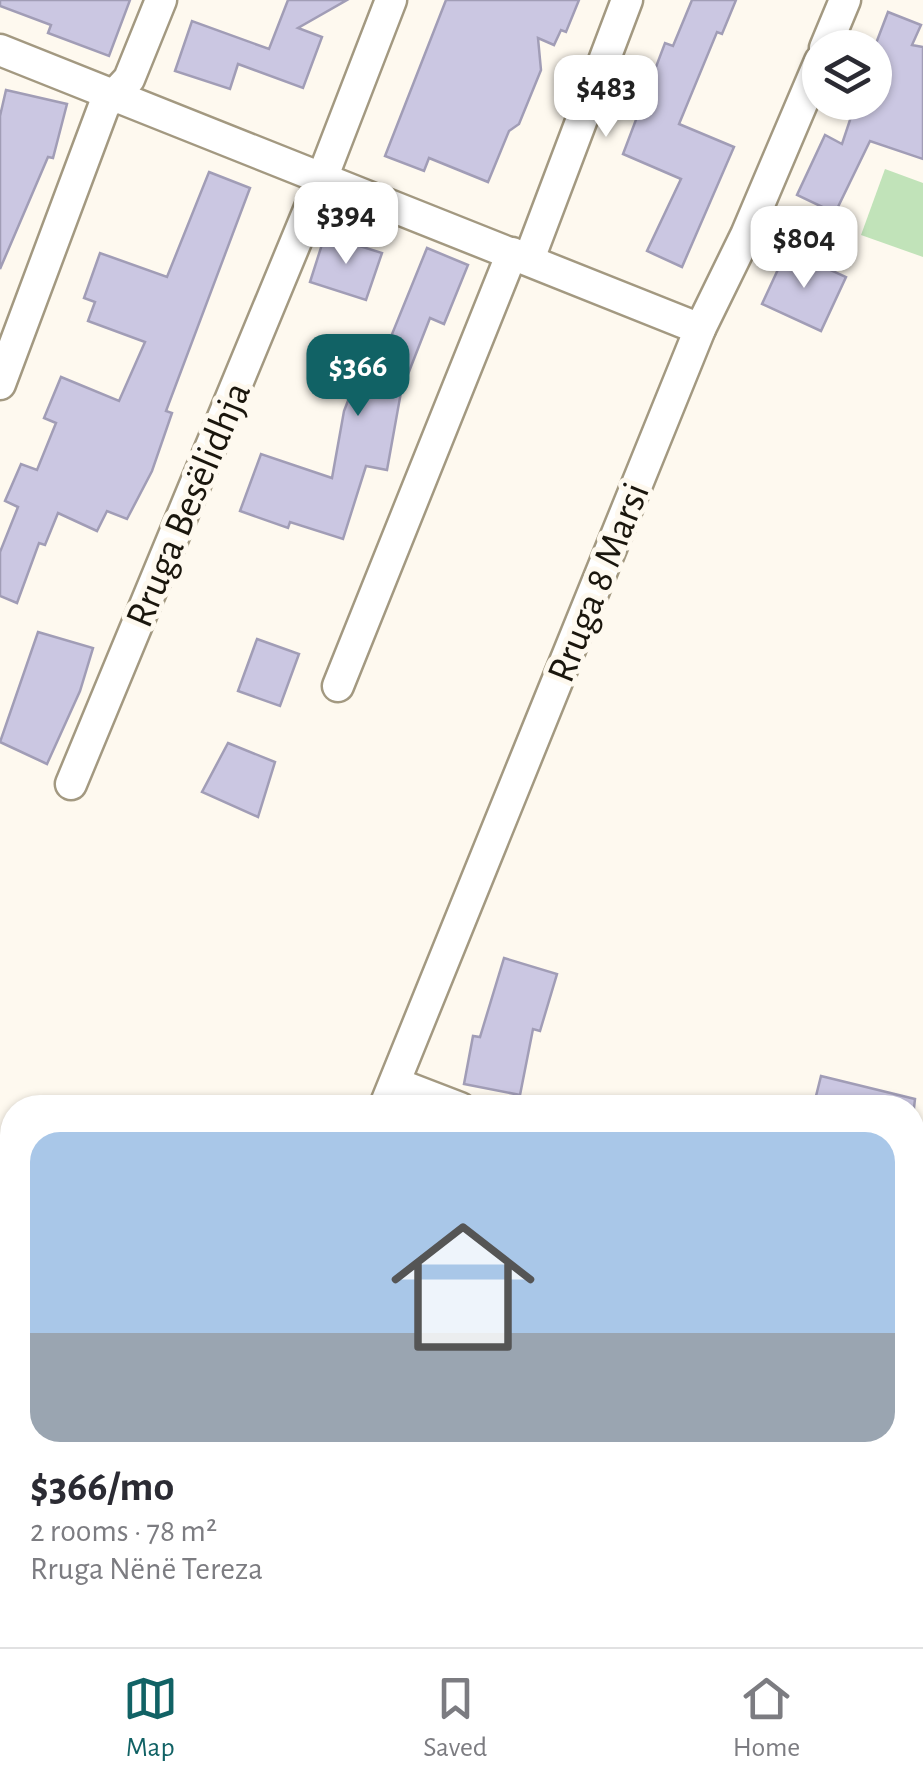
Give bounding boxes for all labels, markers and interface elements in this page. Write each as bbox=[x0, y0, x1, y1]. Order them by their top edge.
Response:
map controls bbox=[802, 30, 892, 120]
button: layers bbox=[802, 30, 892, 120]
pin: $483 bbox=[547, 55, 665, 140]
text: $483 bbox=[576, 71, 636, 103]
pin: $394 bbox=[287, 182, 405, 267]
text: $394 bbox=[316, 198, 376, 230]
pin: $804 bbox=[745, 206, 863, 291]
text: $804 bbox=[773, 222, 835, 254]
pin: $366 bbox=[299, 334, 417, 419]
text: $366 bbox=[328, 350, 388, 382]
street label: Rruga Besëlidhja bbox=[119, 376, 258, 633]
street label: Rruga 8 Marsi bbox=[541, 477, 657, 688]
icon: home bbox=[373, 1197, 553, 1377]
text: $366/mo bbox=[30, 1466, 174, 1508]
text: 2 rooms · 78 m² bbox=[30, 1515, 217, 1547]
text: Rruga Nënë Tereza bbox=[30, 1553, 263, 1585]
tab: Map bbox=[123, 1671, 178, 1765]
tab: Saved bbox=[423, 1671, 487, 1765]
tab: Home bbox=[733, 1671, 800, 1765]

